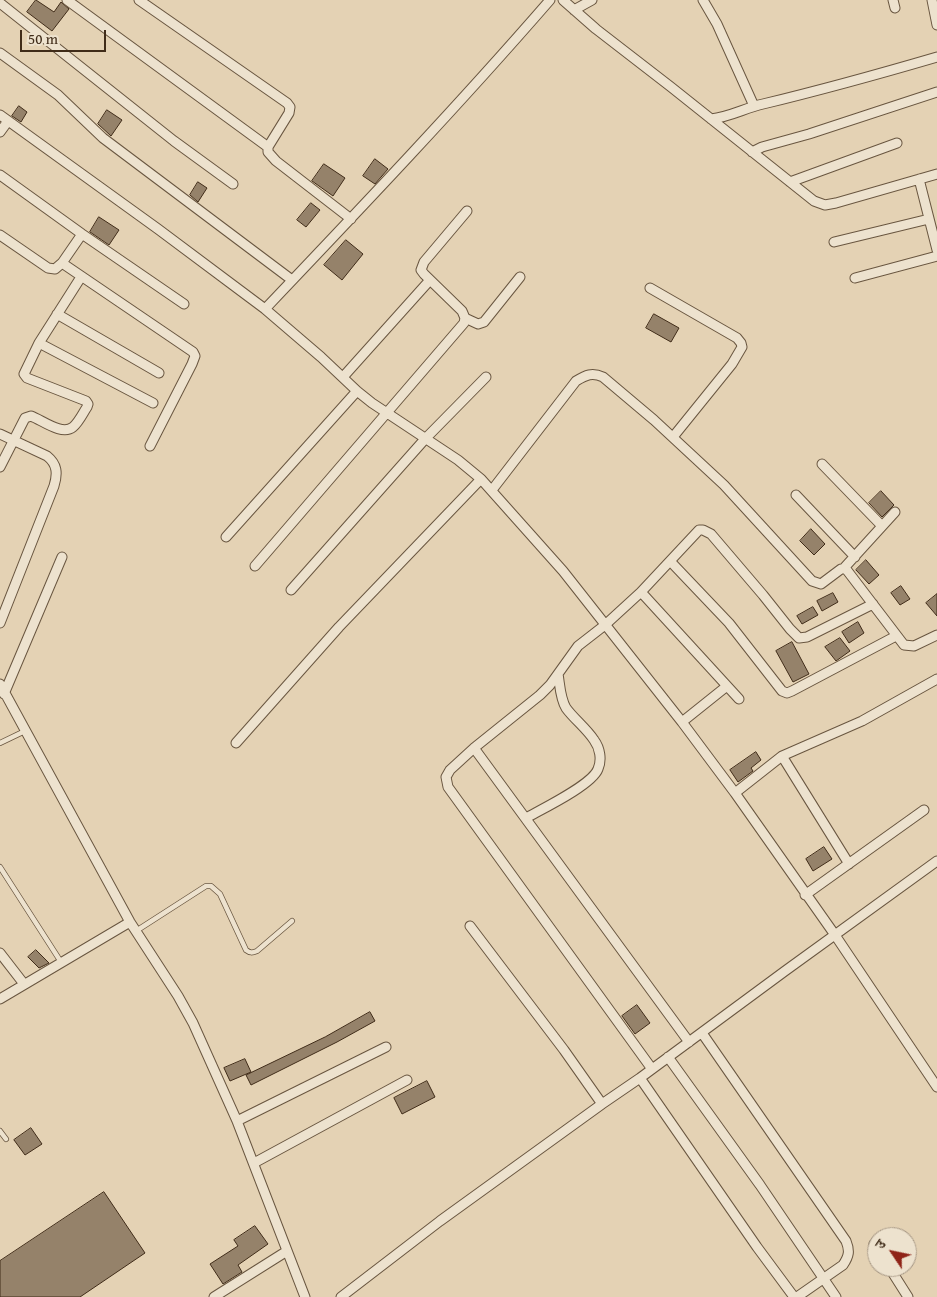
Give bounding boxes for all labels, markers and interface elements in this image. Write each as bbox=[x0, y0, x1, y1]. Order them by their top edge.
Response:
scale bar bbox=[22, 20, 109, 52]
text: 50 m bbox=[28, 28, 58, 49]
north arrow bbox=[867, 1227, 917, 1277]
text: उ bbox=[870, 1236, 891, 1253]

